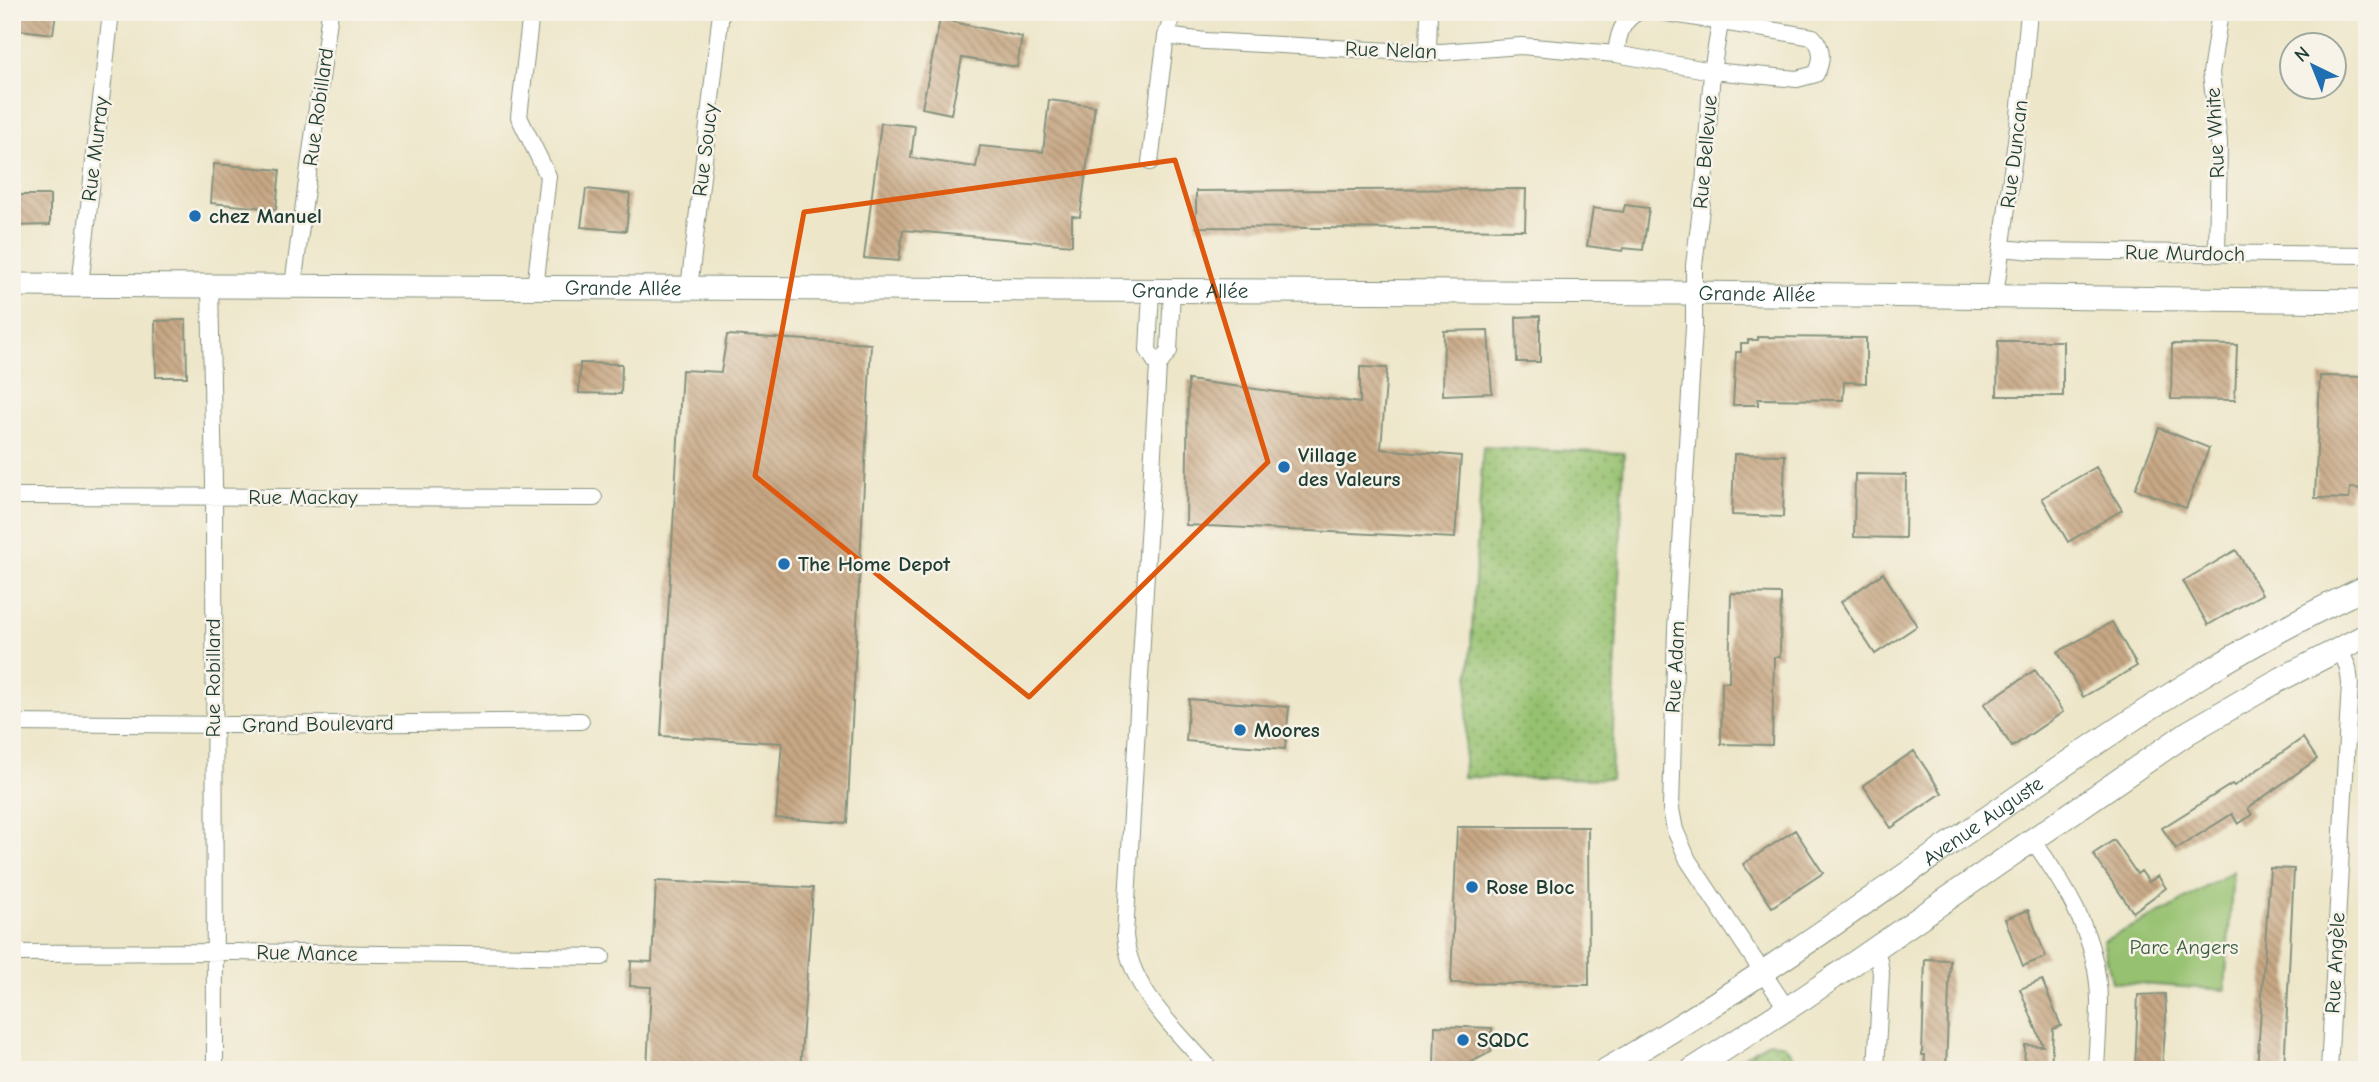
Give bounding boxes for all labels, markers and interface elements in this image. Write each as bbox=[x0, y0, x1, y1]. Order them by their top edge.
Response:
north arrow bbox=[2278, 32, 2348, 102]
street label: Rue Nelan bbox=[1345, 36, 1437, 64]
text: N bbox=[2290, 42, 2314, 67]
street label: Rue Robillard bbox=[298, 46, 338, 168]
street label: Rue White bbox=[2201, 87, 2229, 179]
street label: Rue Bellevue bbox=[1688, 94, 1722, 210]
street label: Rue Murray bbox=[77, 95, 113, 203]
street label: Rue Duncan bbox=[1995, 98, 2033, 210]
street label: Rue Soucy bbox=[687, 101, 723, 198]
place label: chez Manuel bbox=[209, 204, 322, 228]
marker: chez Manuel bbox=[187, 208, 203, 224]
street label: Rue Murdoch bbox=[2125, 240, 2245, 266]
street label: Grande Allée bbox=[565, 276, 681, 300]
street label: Grande Allée bbox=[1132, 278, 1248, 303]
street label: Grande Allée bbox=[1699, 281, 1815, 306]
place label: Village des Valeurs bbox=[1298, 443, 1400, 491]
marker: Village des Valeurs bbox=[1276, 459, 1292, 475]
street label: Rue Mackay bbox=[248, 485, 358, 509]
place label: The Home Depot bbox=[798, 552, 951, 576]
marker: The Home Depot bbox=[776, 556, 792, 572]
street label: Rue Robillard bbox=[201, 618, 225, 738]
street label: Rue Adam bbox=[1661, 620, 1689, 714]
street label: Grand Boulevard bbox=[242, 711, 394, 737]
place label: Moores bbox=[1254, 718, 1320, 742]
marker: Moores bbox=[1232, 722, 1248, 738]
street label: Avenue Auguste bbox=[1918, 771, 2048, 871]
place label: Rose Bloc bbox=[1486, 875, 1574, 899]
marker: Rose Bloc bbox=[1464, 879, 1480, 895]
street label: Rue Angèle bbox=[2320, 912, 2350, 1014]
park label: Parc Angers bbox=[2129, 935, 2239, 959]
street label: Rue Mance bbox=[256, 940, 358, 966]
place label: SQDC bbox=[1477, 1028, 1529, 1052]
marker: SQDC bbox=[1455, 1032, 1471, 1048]

